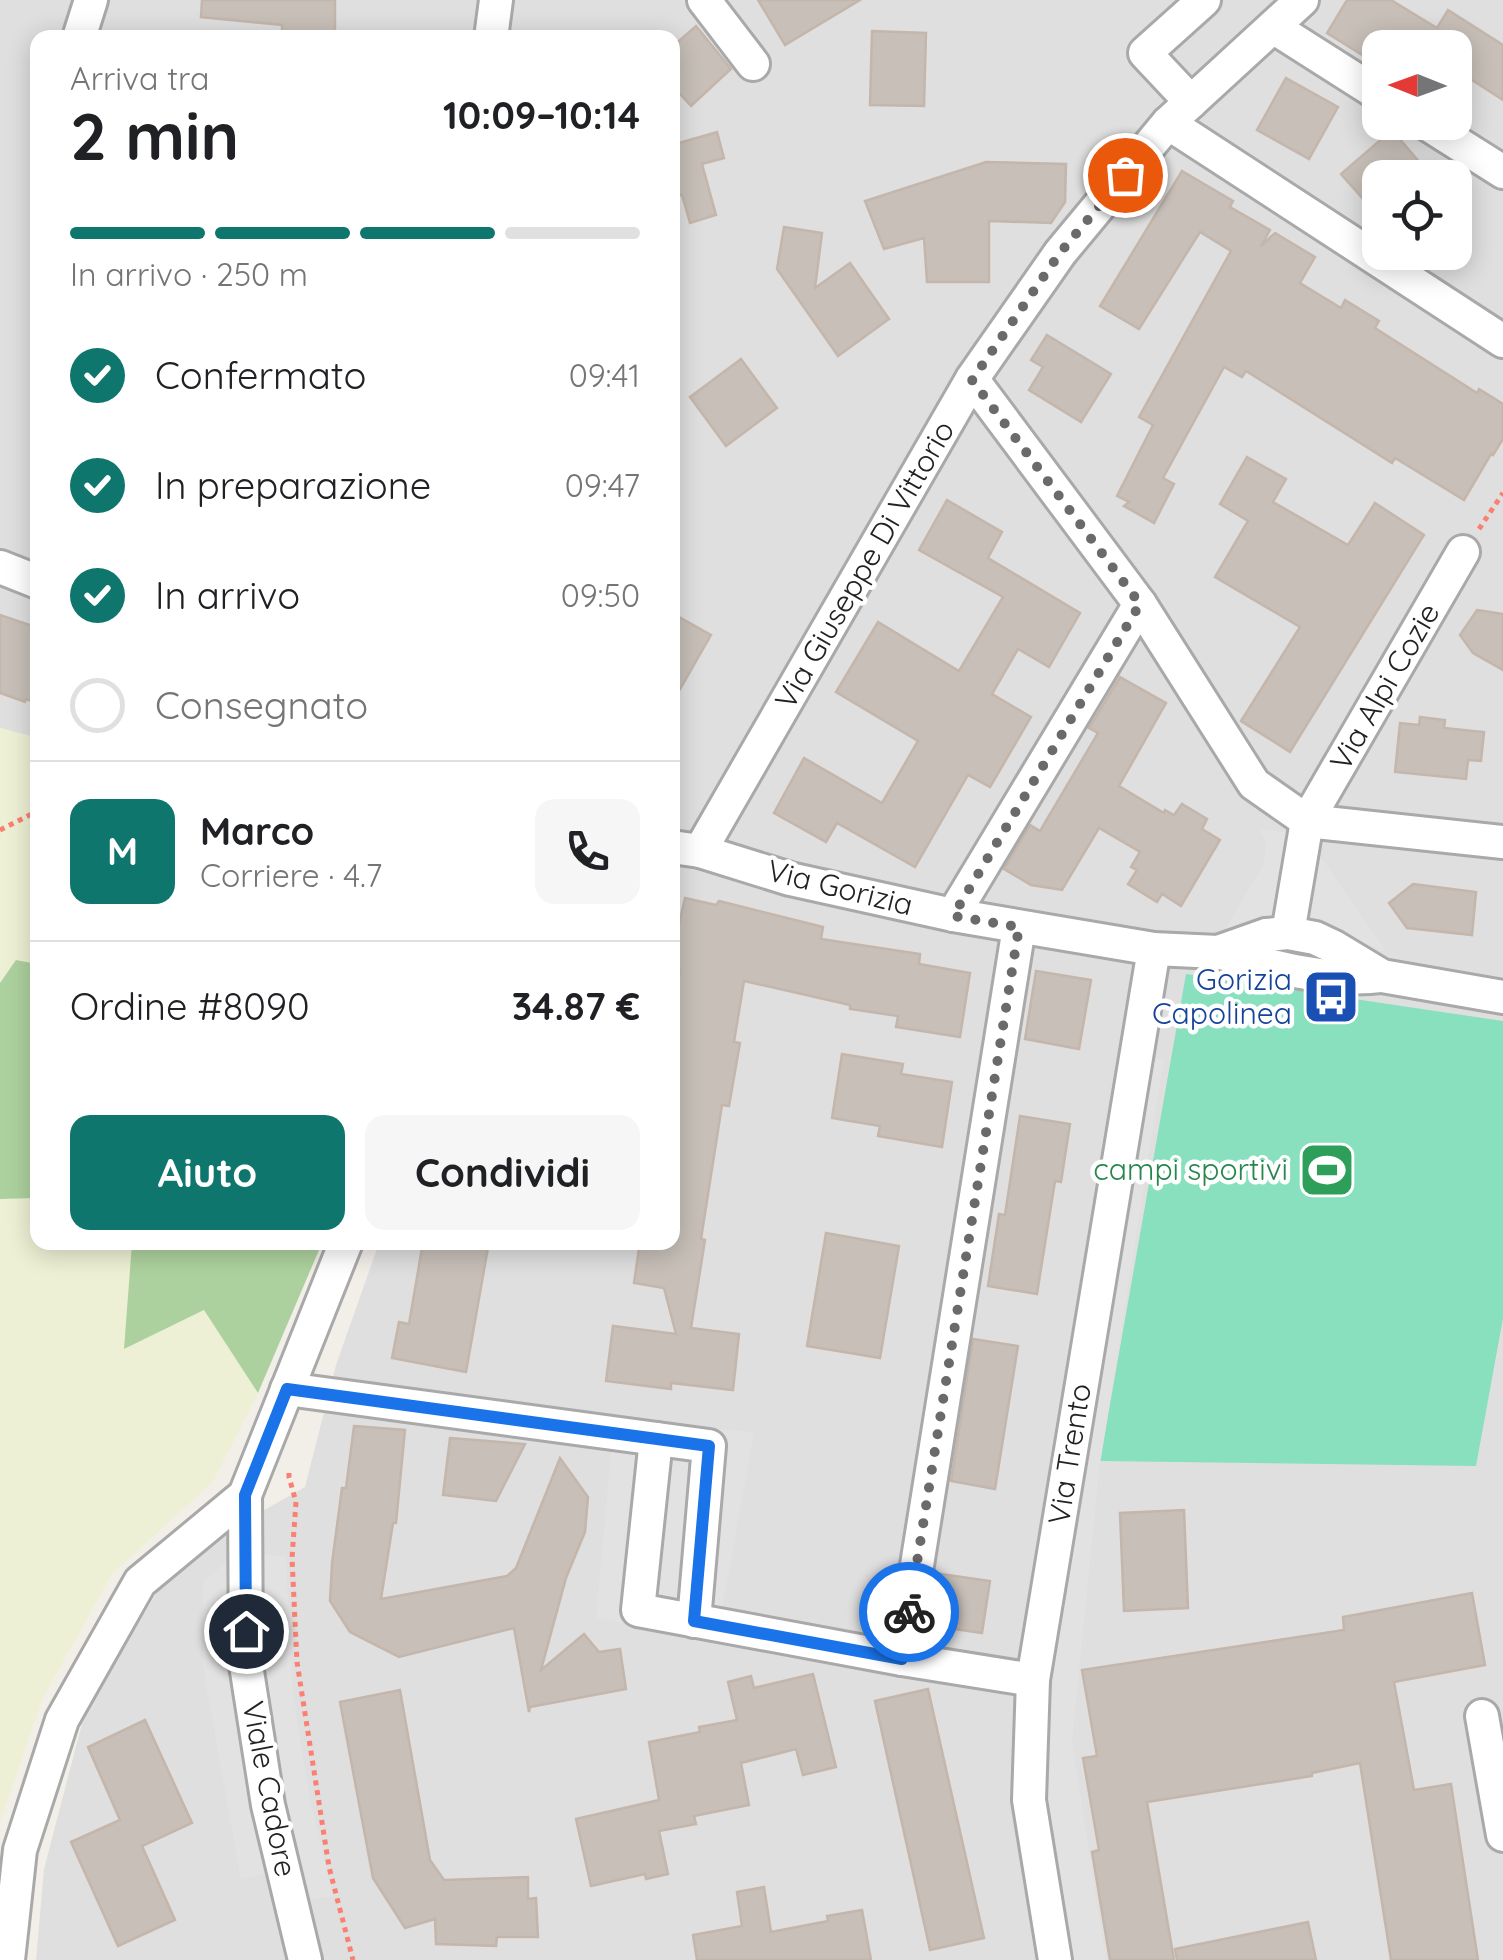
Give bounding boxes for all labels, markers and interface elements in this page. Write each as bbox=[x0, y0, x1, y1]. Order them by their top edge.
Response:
north arrow bbox=[1362, 30, 1472, 140]
map controls bbox=[1362, 30, 1472, 270]
text: Arriva tra bbox=[70, 58, 209, 98]
text: 10:09–10:14 bbox=[443, 91, 640, 139]
text: 2 min bbox=[70, 95, 239, 176]
pin bbox=[1083, 133, 1168, 218]
icon: bag bbox=[1098, 148, 1153, 203]
button: locate bbox=[1362, 160, 1472, 270]
text: In arrivo · 250 m bbox=[70, 254, 308, 294]
icon: check bbox=[70, 348, 125, 403]
text: Confermato bbox=[155, 351, 366, 399]
text: 09:41 bbox=[569, 355, 640, 395]
street label: Via Giuseppe Di Vittorio bbox=[766, 414, 962, 715]
icon: check bbox=[70, 458, 125, 513]
text: In preparazione bbox=[155, 461, 431, 509]
text: 09:47 bbox=[565, 465, 640, 505]
icon: check bbox=[70, 568, 125, 623]
text: In arrivo bbox=[155, 571, 300, 619]
text: 09:50 bbox=[561, 575, 640, 615]
street label: Via Alpi Cozie bbox=[1321, 596, 1447, 777]
text: Consegnato bbox=[155, 681, 368, 729]
button: phone bbox=[535, 799, 640, 904]
text: Marco bbox=[200, 807, 314, 855]
text: M bbox=[107, 827, 138, 875]
street label: Via Gorizia bbox=[764, 851, 917, 923]
text: Corriere · 4.7 bbox=[200, 855, 382, 895]
place label: Gorizia Capolinea bbox=[1152, 960, 1292, 1032]
bus stop icon: Gorizia Capolinea bbox=[1301, 967, 1361, 1027]
text: Ordine #8090 bbox=[70, 982, 310, 1030]
text: 34.87 € bbox=[512, 982, 640, 1030]
button: Aiuto bbox=[70, 1115, 345, 1230]
button: Condividi bbox=[365, 1115, 640, 1230]
sports icon: campi sportivi bbox=[1297, 1140, 1357, 1200]
place label: campi sportivi bbox=[1093, 1150, 1288, 1188]
street label: Via Trento bbox=[1039, 1381, 1099, 1527]
courier bbox=[859, 1562, 959, 1662]
icon: bike bbox=[882, 1585, 937, 1640]
pin bbox=[204, 1589, 289, 1674]
icon: home bbox=[219, 1604, 274, 1659]
street label: Viale Cadore bbox=[234, 1698, 306, 1880]

